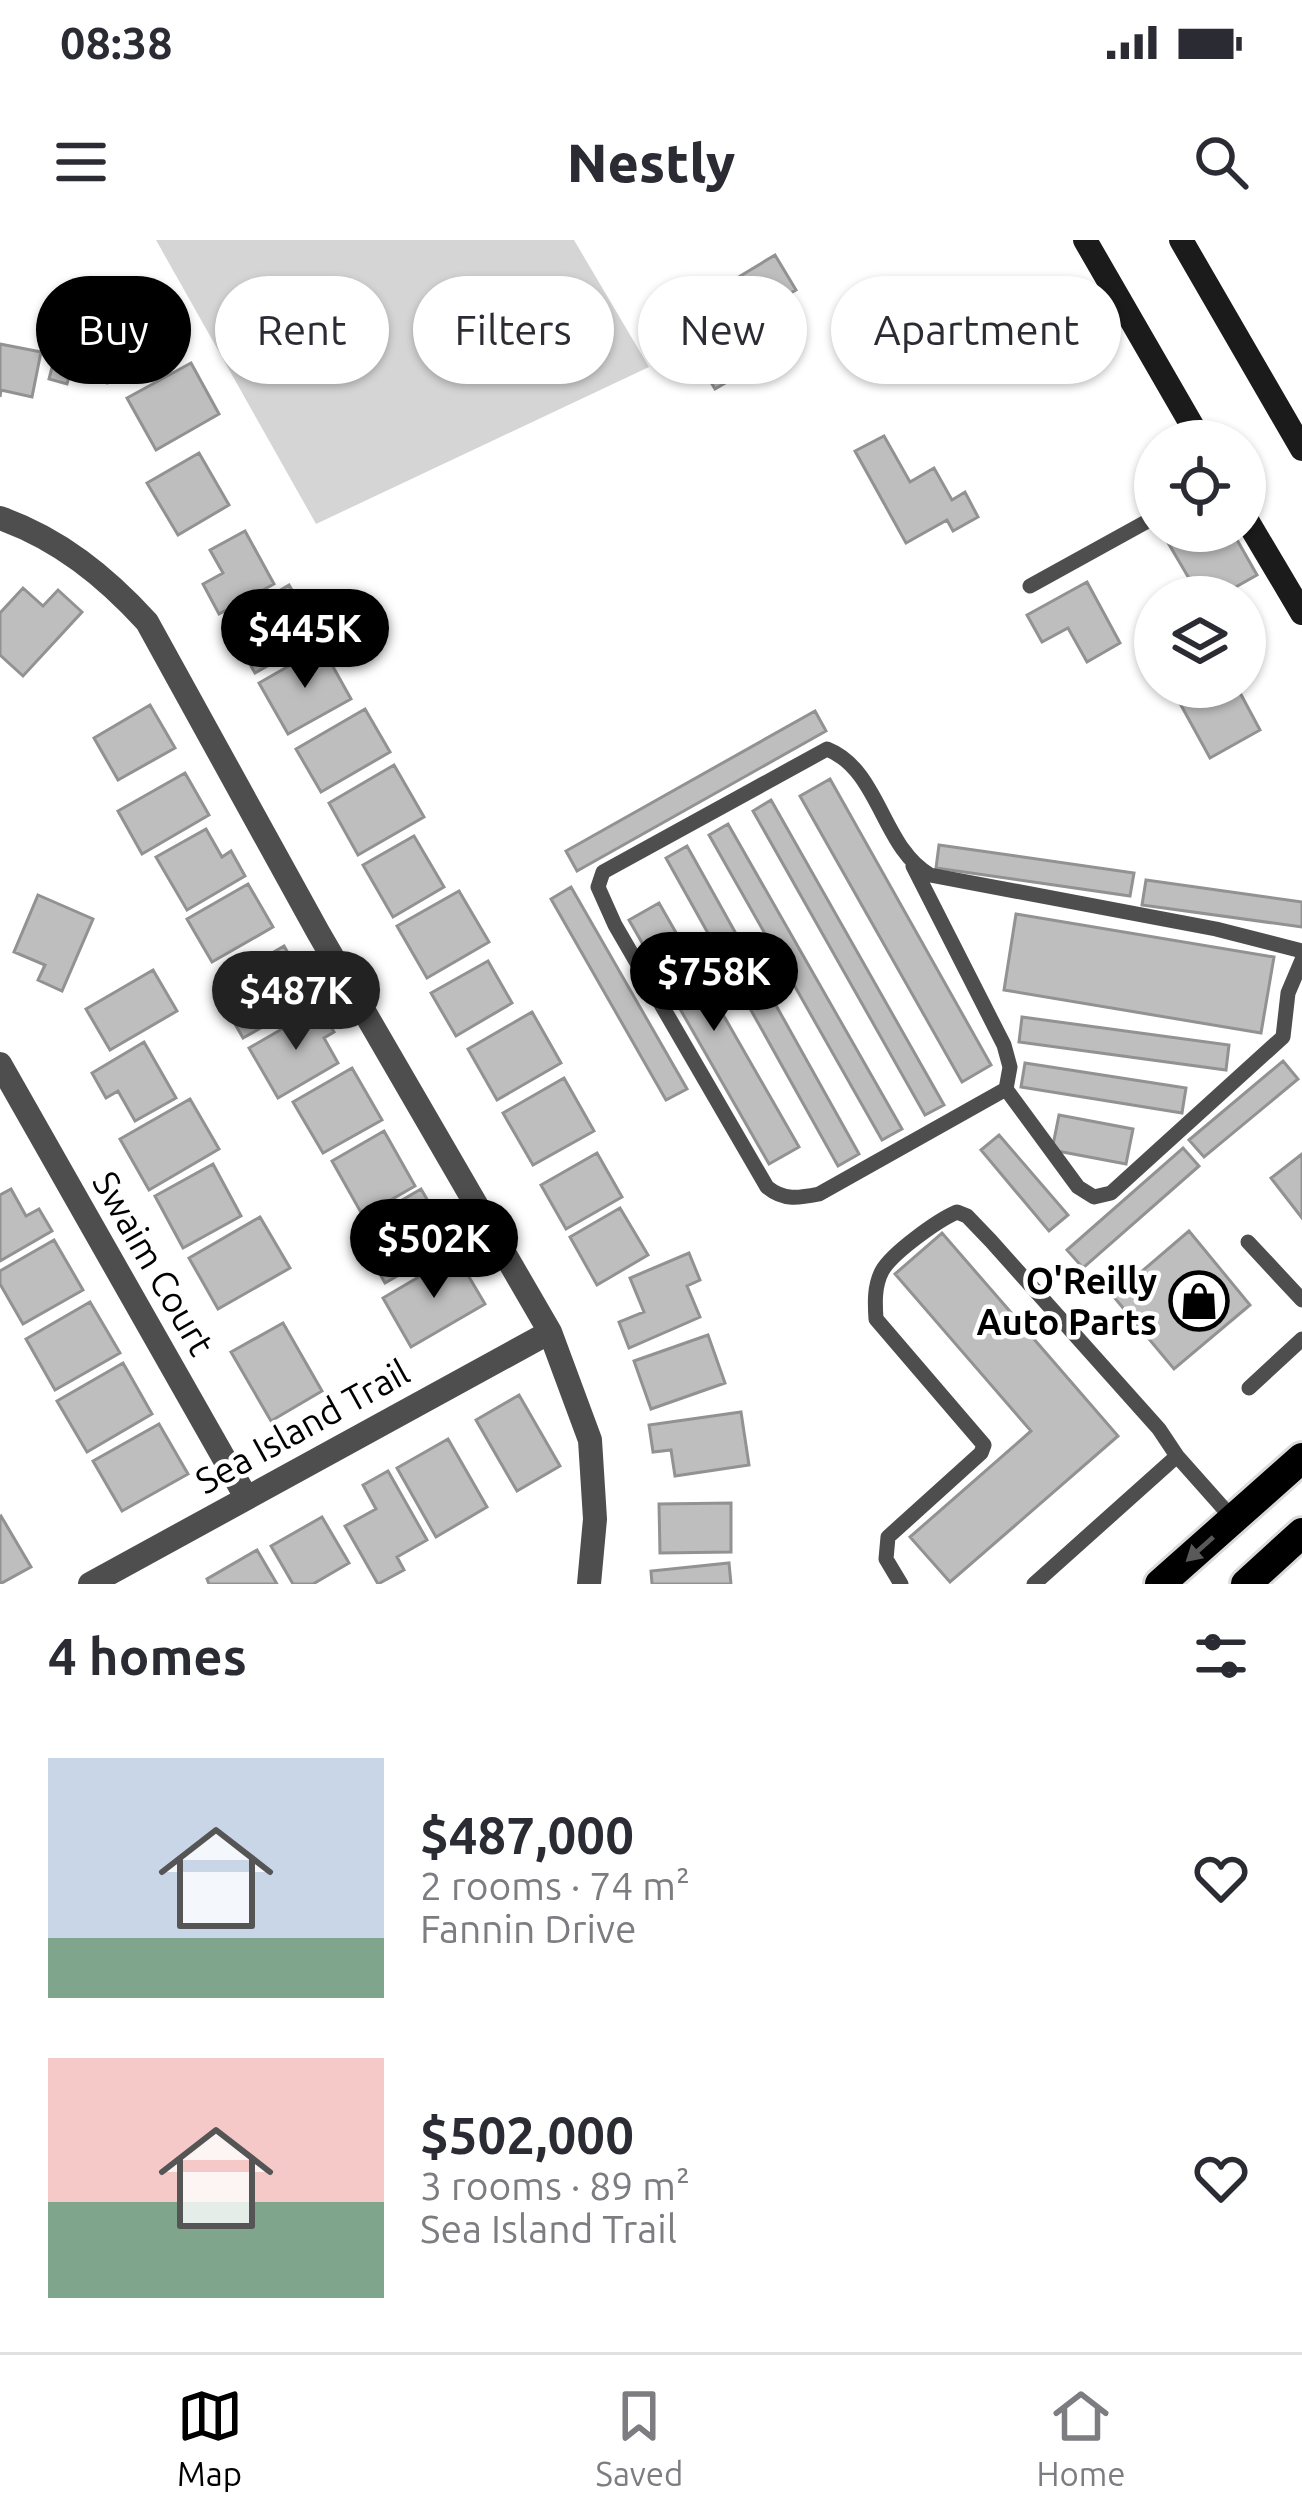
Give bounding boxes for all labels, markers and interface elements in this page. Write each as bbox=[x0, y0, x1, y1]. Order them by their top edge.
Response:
text: 08:38 bbox=[60, 17, 173, 68]
icon: menu bbox=[48, 129, 114, 195]
icon: search bbox=[1188, 129, 1254, 195]
text: Nestly bbox=[567, 132, 735, 192]
chip: Buy bbox=[36, 276, 191, 384]
chip: Rent bbox=[215, 276, 389, 384]
chip: Filters bbox=[413, 276, 614, 384]
chip: New bbox=[638, 276, 807, 384]
chip: Apartment bbox=[831, 276, 1121, 384]
map controls bbox=[1134, 420, 1266, 708]
button: locate bbox=[1134, 420, 1266, 552]
button: layers bbox=[1134, 576, 1266, 708]
pin: $445K bbox=[221, 589, 389, 691]
text: $445K bbox=[248, 606, 362, 649]
pin: $758K bbox=[630, 932, 798, 1034]
text: $758K bbox=[657, 949, 771, 992]
pin: $487K bbox=[212, 951, 380, 1053]
text: $487K bbox=[239, 968, 353, 1011]
street label: Swaim Court bbox=[85, 1164, 223, 1362]
pin: $502K bbox=[350, 1199, 518, 1301]
text: $502K bbox=[377, 1216, 491, 1259]
place label: O'Reilly Auto Parts bbox=[976, 1260, 1157, 1342]
shop icon: O'Reilly Auto Parts bbox=[1168, 1270, 1230, 1332]
street label: Sea Island Trail bbox=[188, 1351, 416, 1501]
one-way arrow bbox=[1185, 1535, 1214, 1562]
icon: filters bbox=[1188, 1623, 1254, 1689]
text: 4 homes bbox=[48, 1627, 247, 1685]
icon: home bbox=[144, 1806, 288, 1950]
text: $487,000 bbox=[420, 1806, 634, 1864]
icon: heart bbox=[1188, 1845, 1254, 1911]
text: 2 rooms · 74 m² bbox=[420, 1864, 690, 1907]
text: Fannin Drive bbox=[420, 1907, 637, 1950]
icon: home bbox=[144, 2106, 288, 2250]
text: $502,000 bbox=[420, 2106, 634, 2164]
icon: heart bbox=[1188, 2145, 1254, 2211]
text: 3 rooms · 89 m² bbox=[420, 2164, 690, 2207]
text: Sea Island Trail bbox=[420, 2207, 677, 2250]
tab: Map bbox=[177, 2383, 243, 2492]
tab: Saved bbox=[596, 2383, 683, 2492]
tab: Home bbox=[1036, 2383, 1125, 2492]

